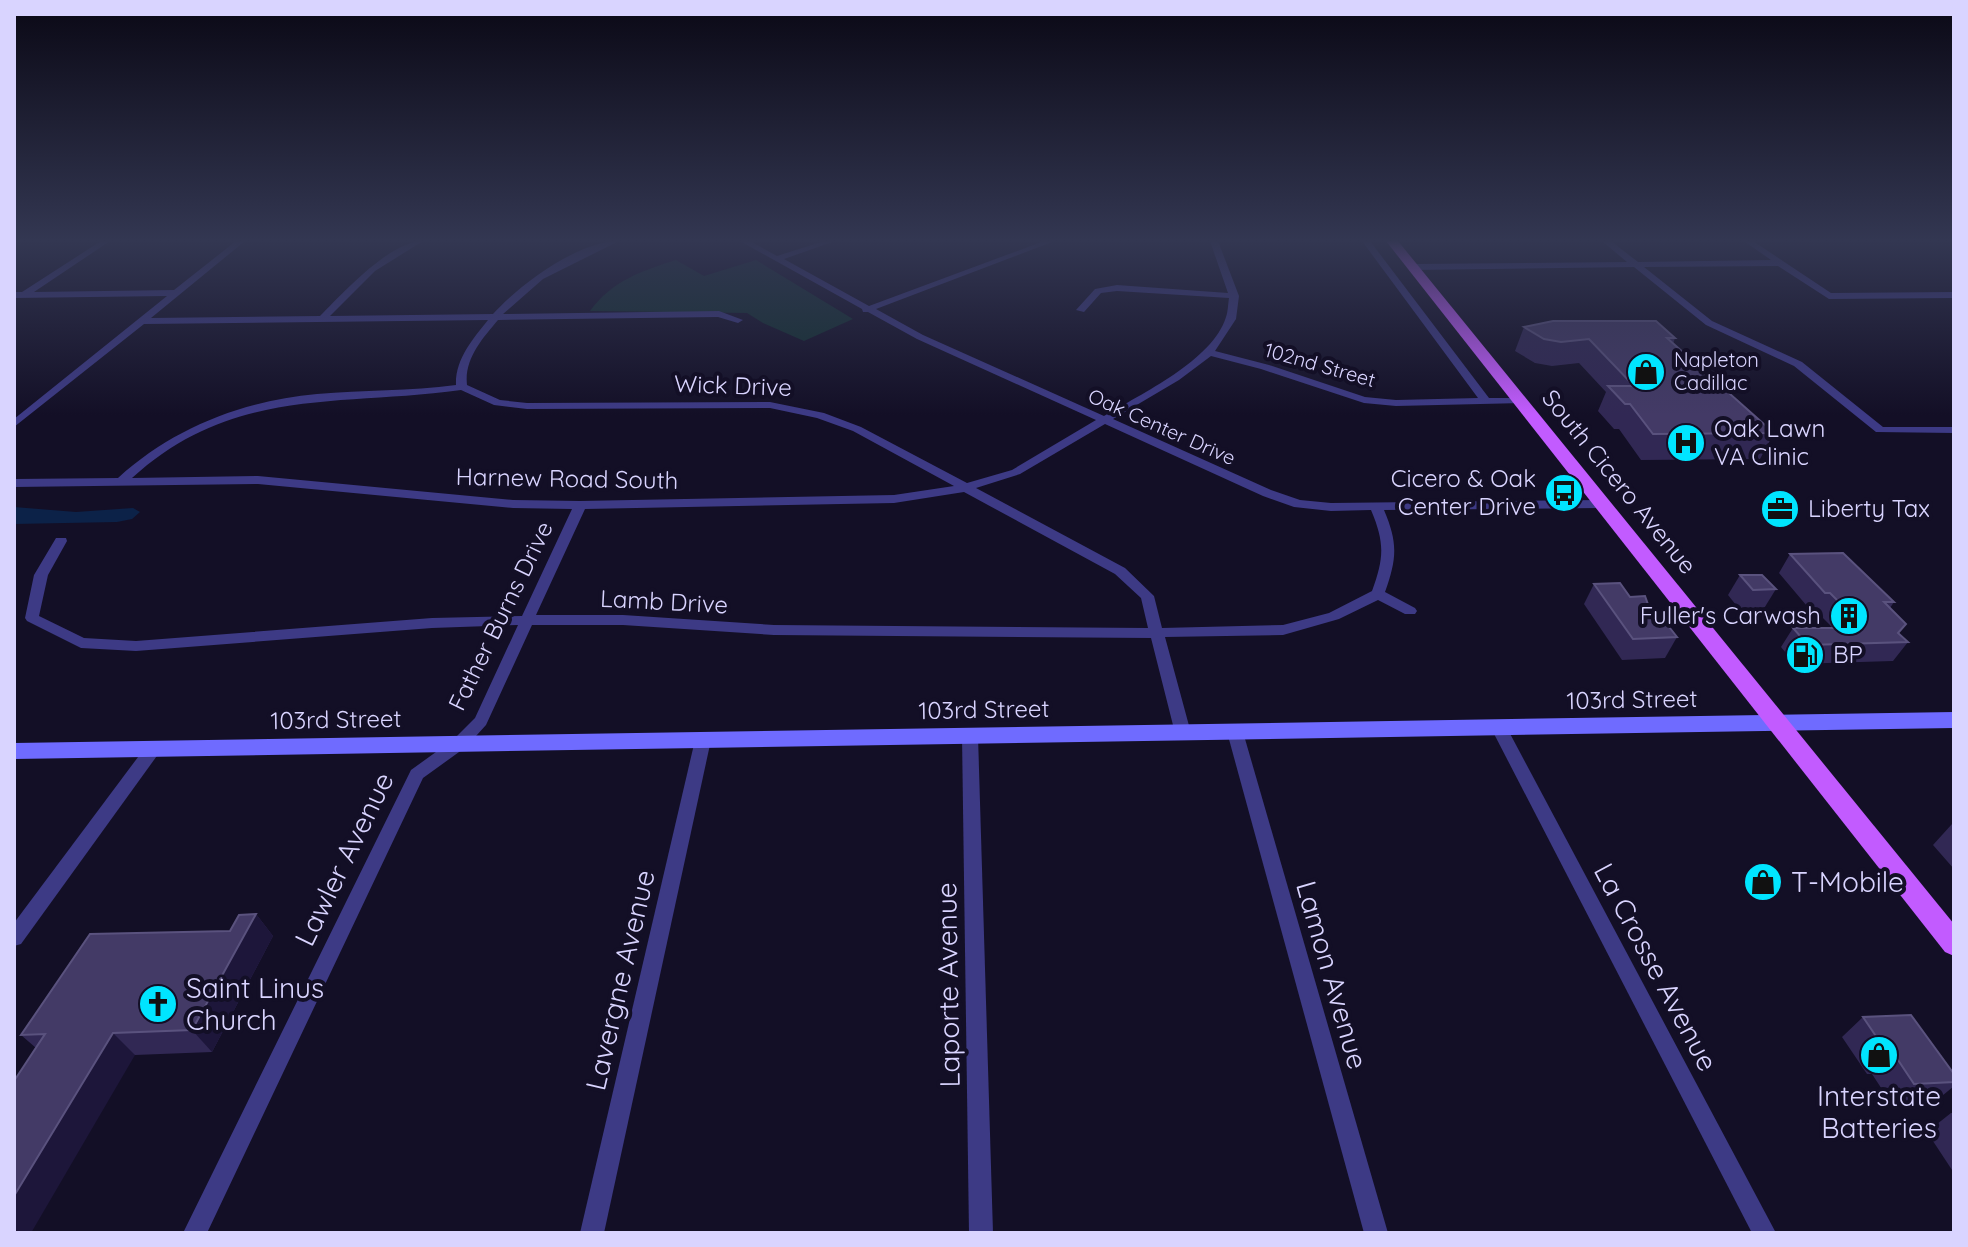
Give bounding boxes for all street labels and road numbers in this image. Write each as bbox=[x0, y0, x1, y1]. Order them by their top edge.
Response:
street label: 102nd Street bbox=[1262, 337, 1379, 392]
street label: Wick Drive bbox=[674, 368, 792, 402]
street label: Oak Center Drive bbox=[1085, 383, 1240, 470]
street label: South Cicero Avenue bbox=[1536, 383, 1703, 580]
street label: Harnew Road South bbox=[455, 461, 679, 495]
street label: Father Burns Drive bbox=[441, 516, 559, 715]
street label: Lamb Drive bbox=[599, 583, 729, 619]
street label: 103rd Street bbox=[1566, 683, 1698, 715]
street label: 103rd Street bbox=[918, 693, 1050, 725]
street label: 103rd Street bbox=[270, 703, 402, 735]
street label: Lawler Avenue bbox=[286, 766, 401, 951]
street label: La Crosse Avenue bbox=[1587, 857, 1726, 1077]
street label: Lavergne Avenue bbox=[577, 866, 662, 1094]
street label: Lamon Avenue bbox=[1289, 877, 1376, 1073]
street label: Laporte Avenue bbox=[928, 882, 967, 1088]

